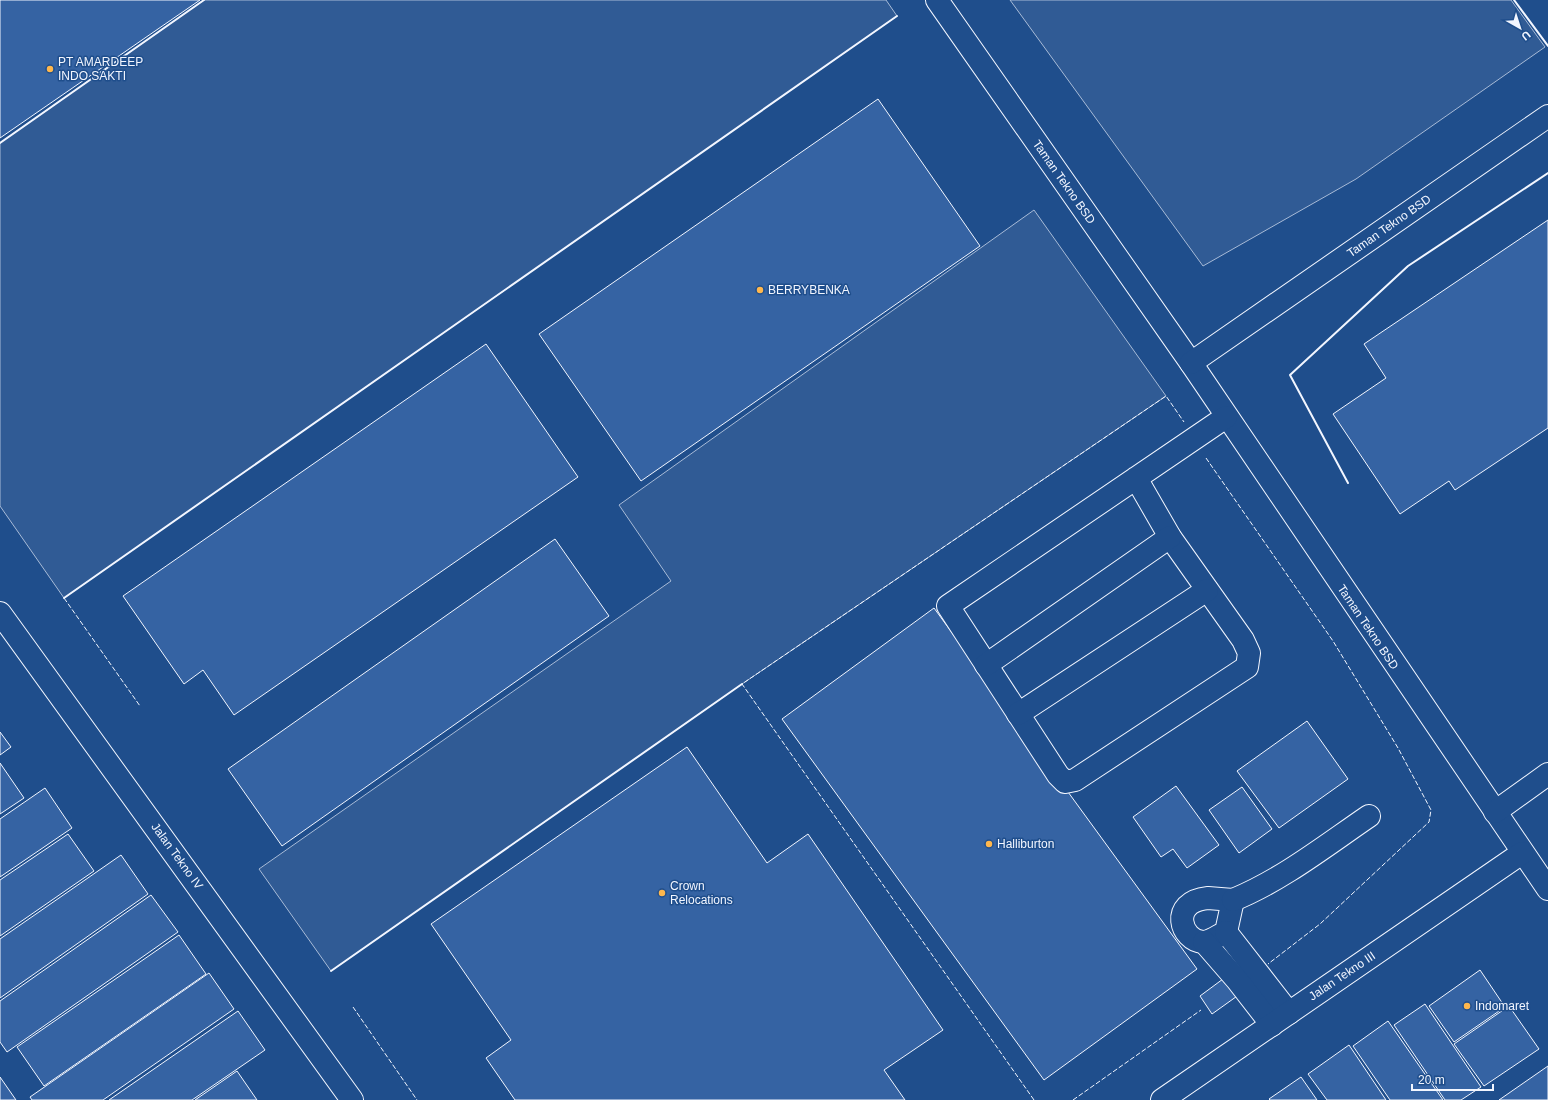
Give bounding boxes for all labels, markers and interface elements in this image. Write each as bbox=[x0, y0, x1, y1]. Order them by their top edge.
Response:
north arrow bbox=[1500, 8, 1540, 48]
text: U bbox=[1519, 29, 1533, 43]
place label: PT AMARDEEP INDO SAKTI bbox=[58, 55, 143, 83]
marker: PT AMARDEEP INDO SAKTI bbox=[45, 64, 55, 74]
street label: Taman Tekno BSD bbox=[1030, 137, 1098, 227]
street label: Taman Tekno BSD bbox=[1344, 192, 1434, 260]
place label: BERRYBENKA bbox=[768, 283, 850, 297]
marker: BERRYBENKA bbox=[755, 285, 765, 295]
street label: Taman Tekno BSD bbox=[1334, 582, 1402, 672]
street label: Jalan Tekno IV bbox=[148, 820, 206, 892]
place label: Halliburton bbox=[997, 837, 1054, 851]
marker: Halliburton bbox=[984, 839, 994, 849]
place label: Crown Relocations bbox=[670, 879, 733, 907]
marker: Crown Relocations bbox=[657, 888, 667, 898]
street label: Jalan Tekno III bbox=[1306, 949, 1378, 1003]
place label: Indomaret bbox=[1475, 999, 1530, 1013]
marker: Indomaret bbox=[1462, 1001, 1472, 1011]
scale bar bbox=[1412, 1066, 1493, 1092]
text: 20 m bbox=[1418, 1073, 1445, 1087]

